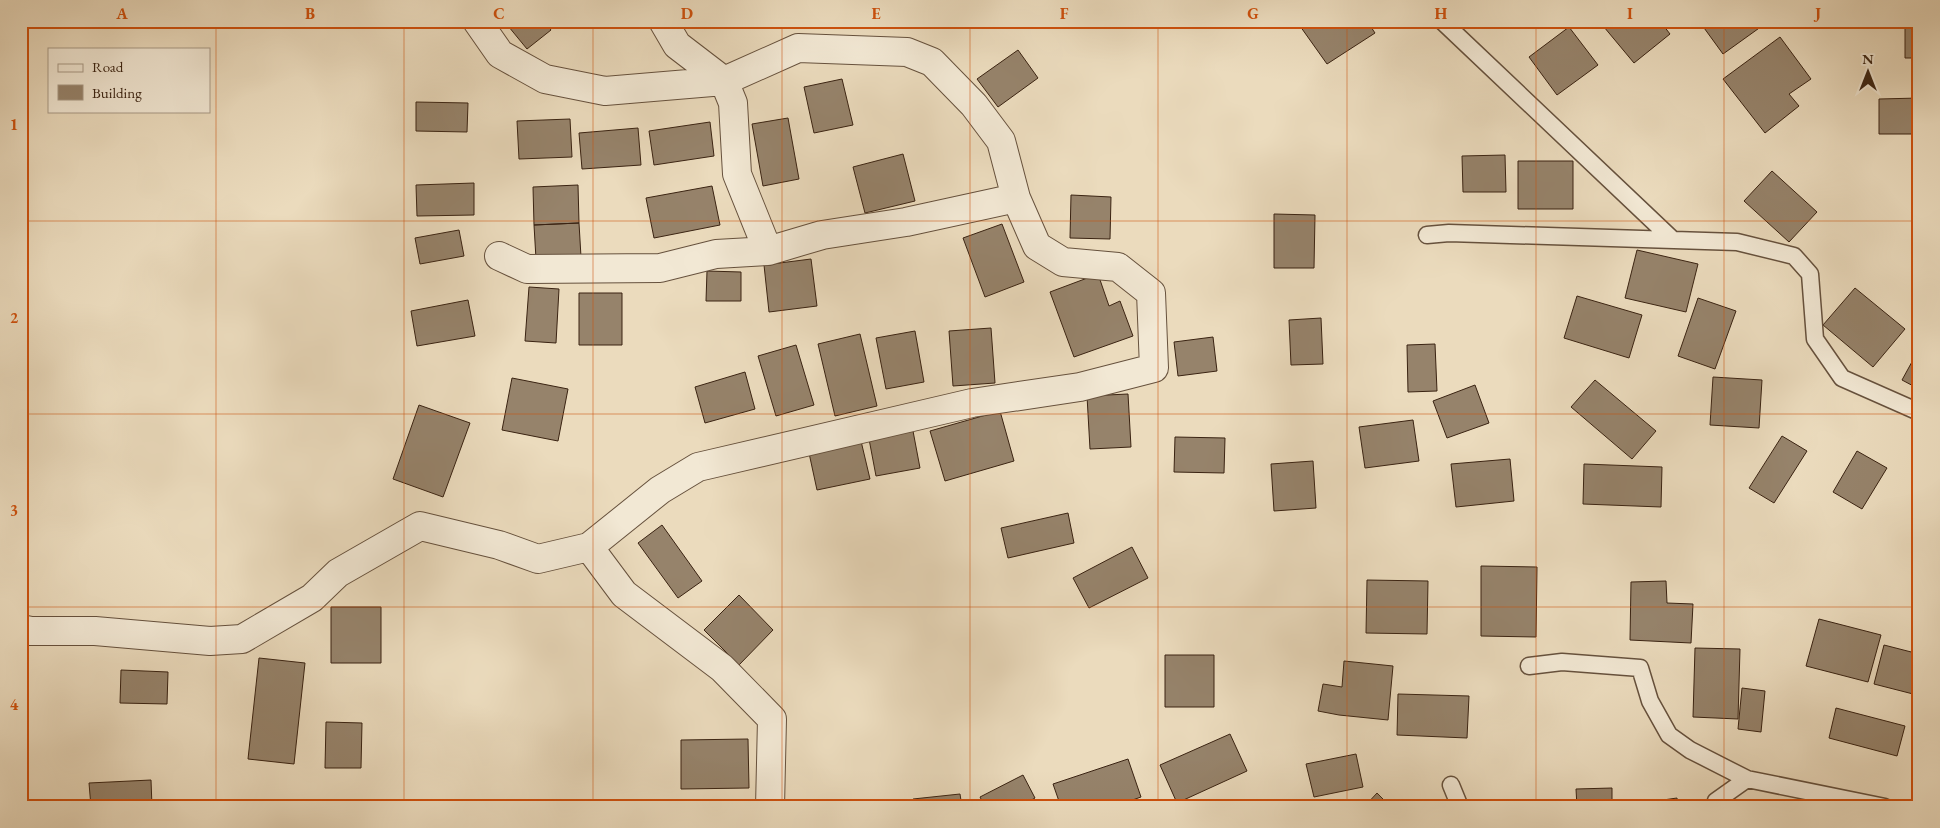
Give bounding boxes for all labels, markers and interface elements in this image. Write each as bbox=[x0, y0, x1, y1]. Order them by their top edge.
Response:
text: A bbox=[115, 3, 128, 24]
text: B bbox=[305, 3, 315, 24]
text: C bbox=[493, 3, 505, 24]
text: D bbox=[681, 3, 693, 24]
text: E bbox=[871, 3, 881, 24]
text: F bbox=[1060, 3, 1069, 24]
text: G bbox=[1247, 3, 1259, 24]
text: H bbox=[1435, 3, 1448, 24]
text: I bbox=[1627, 3, 1633, 24]
text: J bbox=[1813, 3, 1821, 24]
legend bbox=[48, 48, 210, 112]
north arrow bbox=[1842, 48, 1892, 98]
text: N bbox=[1862, 50, 1874, 68]
text: Road bbox=[92, 57, 124, 76]
text: Building bbox=[92, 83, 142, 102]
text: 1 bbox=[10, 114, 18, 135]
text: 2 bbox=[10, 307, 19, 328]
text: 3 bbox=[10, 500, 18, 521]
text: 4 bbox=[10, 694, 19, 715]

